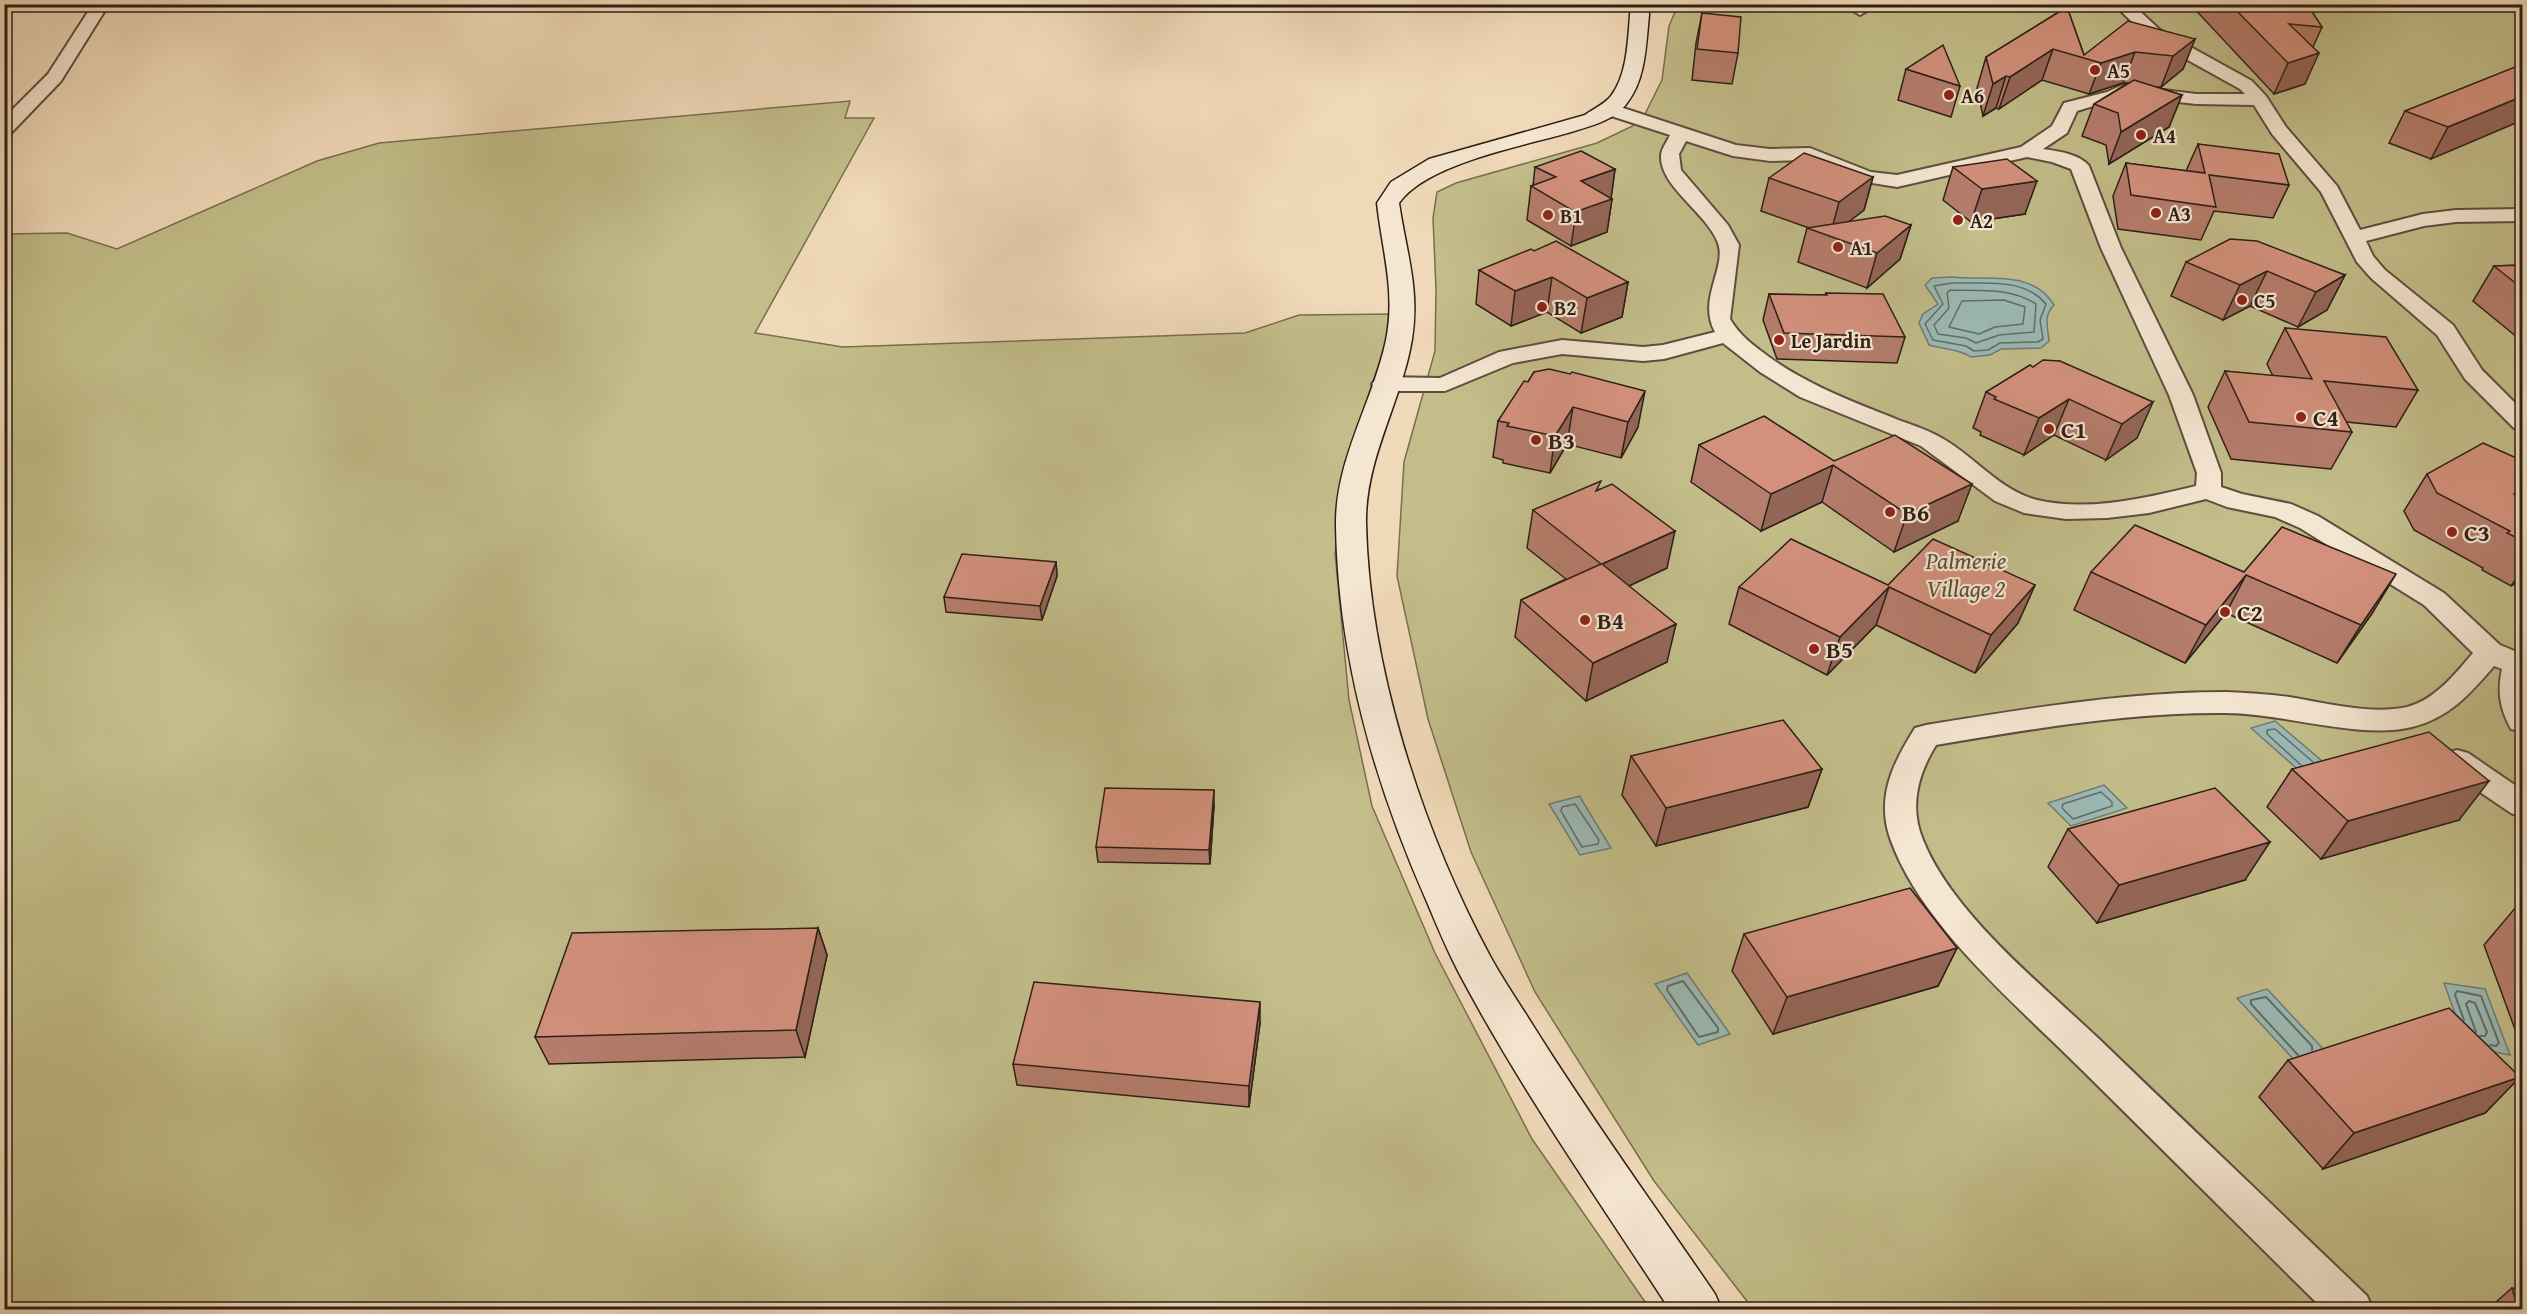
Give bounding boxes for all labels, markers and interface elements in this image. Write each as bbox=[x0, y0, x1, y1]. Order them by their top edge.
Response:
place label: A5 bbox=[2107, 56, 2130, 85]
marker: A5 bbox=[2088, 63, 2102, 77]
place label: A6 bbox=[1961, 81, 1984, 110]
marker: A6 bbox=[1942, 88, 1956, 102]
place label: A4 bbox=[2153, 121, 2176, 150]
marker: A4 bbox=[2134, 128, 2148, 142]
place label: A3 bbox=[2168, 199, 2191, 228]
place label: B1 bbox=[1560, 201, 1583, 230]
place label: A2 bbox=[1970, 206, 1993, 235]
marker: A3 bbox=[2149, 206, 2163, 220]
marker: B1 bbox=[1541, 208, 1555, 222]
marker: A2 bbox=[1951, 213, 1965, 227]
place label: A1 bbox=[1850, 233, 1873, 262]
marker: A1 bbox=[1831, 240, 1845, 254]
place label: C5 bbox=[2254, 286, 2276, 315]
place label: B2 bbox=[1554, 293, 1577, 322]
marker: C5 bbox=[2235, 293, 2249, 307]
marker: B2 bbox=[1535, 300, 1549, 314]
place label: Le Jardin bbox=[1791, 326, 1871, 355]
marker: Le Jardin bbox=[1772, 333, 1786, 347]
place label: C4 bbox=[2313, 400, 2339, 435]
marker: C4 bbox=[2294, 410, 2308, 424]
place label: C1 bbox=[2061, 412, 2087, 447]
marker: C1 bbox=[2042, 422, 2056, 436]
place label: B3 bbox=[1548, 423, 1575, 458]
marker: B3 bbox=[1529, 433, 1543, 447]
place label: B6 bbox=[1902, 495, 1929, 530]
marker: B6 bbox=[1883, 505, 1897, 519]
place label: C3 bbox=[2464, 515, 2490, 550]
marker: C3 bbox=[2445, 525, 2459, 539]
park label: Palmerie Village 2 bbox=[1925, 543, 2007, 606]
place label: C2 bbox=[2237, 595, 2263, 630]
place label: B4 bbox=[1597, 603, 1624, 638]
marker: C2 bbox=[2218, 605, 2232, 619]
marker: B4 bbox=[1578, 613, 1592, 627]
place label: B5 bbox=[1826, 632, 1853, 667]
marker: B5 bbox=[1807, 642, 1821, 656]

